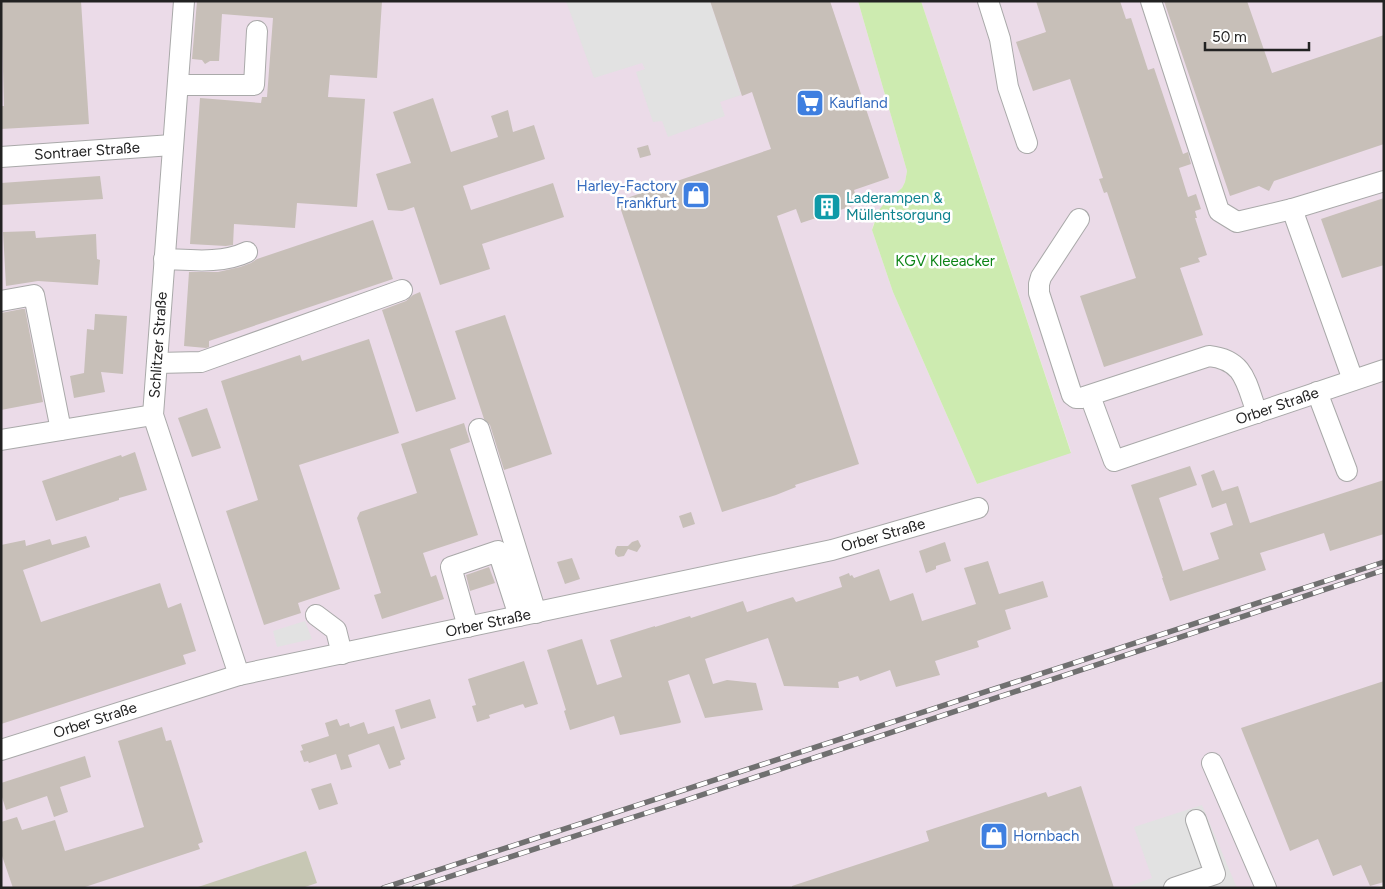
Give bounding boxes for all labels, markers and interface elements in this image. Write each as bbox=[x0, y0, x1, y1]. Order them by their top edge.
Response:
scale bar bbox=[1205, 20, 1309, 52]
text: 50 m bbox=[1212, 28, 1247, 46]
supermarket icon: Kaufland bbox=[795, 88, 825, 118]
place label: Kaufland bbox=[829, 94, 888, 112]
street label: Sontraer Straße bbox=[34, 138, 140, 164]
place label: Harley-Factory Frankfurt bbox=[576, 177, 677, 212]
shop icon: Harley-Factory Frankfurt bbox=[681, 180, 711, 210]
place label: Laderampen & Müllentsorgung bbox=[846, 189, 951, 224]
building icon: Laderampen & Müllentsorgung bbox=[812, 192, 842, 222]
park label: KGV Kleeacker bbox=[895, 252, 995, 270]
street label: Schlitzer Straße bbox=[145, 291, 171, 399]
street label: Orber Straße bbox=[1233, 383, 1321, 429]
street label: Orber Straße bbox=[839, 514, 927, 556]
street label: Orber Straße bbox=[444, 605, 532, 641]
street label: Orber Straße bbox=[51, 698, 139, 742]
shop icon: Hornbach bbox=[979, 821, 1009, 851]
place label: Hornbach bbox=[1013, 827, 1079, 845]

